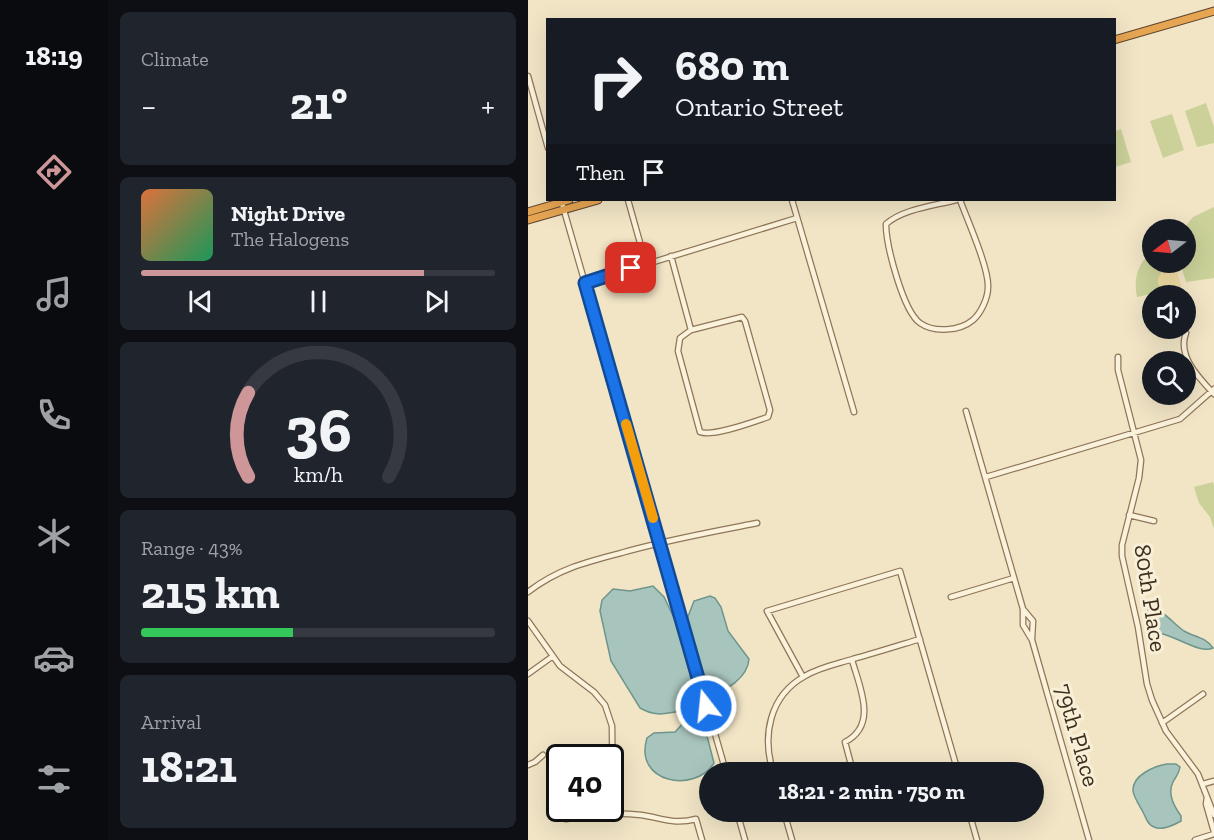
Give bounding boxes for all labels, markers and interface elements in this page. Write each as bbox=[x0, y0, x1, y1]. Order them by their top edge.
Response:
text: 18:19 bbox=[25, 40, 83, 72]
text: 680 m bbox=[675, 40, 789, 91]
icon: right bbox=[576, 42, 654, 120]
text: Climate bbox=[141, 47, 209, 71]
text: 21° bbox=[290, 77, 348, 131]
text: − bbox=[141, 86, 156, 125]
text: + bbox=[481, 86, 495, 125]
text: Ontario Street bbox=[675, 91, 843, 123]
icon: directions bbox=[33, 151, 75, 193]
icon: arrive bbox=[637, 156, 670, 189]
text: Then bbox=[576, 159, 625, 186]
text: Night Drive bbox=[231, 200, 345, 227]
north arrow bbox=[1142, 219, 1196, 273]
map controls bbox=[1142, 219, 1196, 405]
text: The Halogens bbox=[231, 227, 349, 251]
pin bbox=[605, 242, 656, 293]
icon: arrive bbox=[614, 251, 647, 284]
icon: music bbox=[33, 273, 75, 315]
icon: previous bbox=[184, 285, 217, 318]
icon: pause bbox=[302, 285, 335, 318]
icon: next bbox=[420, 285, 453, 318]
button: sound bbox=[1142, 285, 1196, 339]
button: search bbox=[1142, 351, 1196, 405]
text: 36 bbox=[285, 392, 351, 467]
icon: phone bbox=[33, 394, 75, 436]
text: km/h bbox=[294, 462, 342, 487]
icon: climate bbox=[33, 515, 75, 557]
text: Range · 43% bbox=[141, 536, 243, 560]
street label: 80th Place bbox=[1128, 542, 1174, 654]
text: 215 km bbox=[141, 566, 280, 620]
icon: car bbox=[33, 637, 75, 679]
position arrow bbox=[674, 674, 738, 738]
street label: 79th Place bbox=[1049, 680, 1107, 790]
text: Arrival bbox=[141, 710, 201, 734]
text: 18:21 bbox=[141, 740, 237, 794]
speed limit sign: 40 bbox=[546, 744, 624, 822]
icon: filters bbox=[33, 758, 75, 800]
text: 18:21 · 2 min · 750 m bbox=[778, 778, 965, 805]

